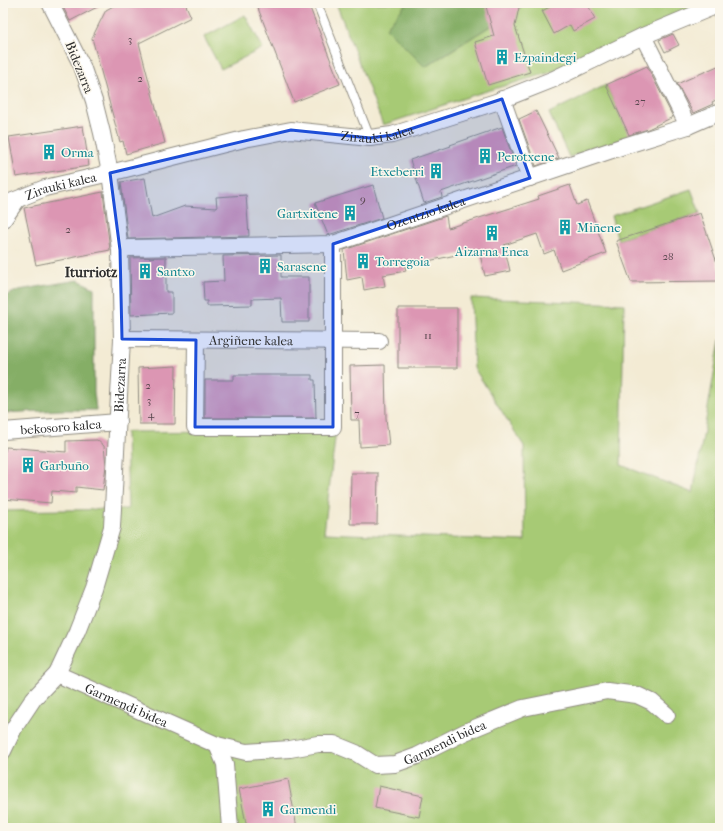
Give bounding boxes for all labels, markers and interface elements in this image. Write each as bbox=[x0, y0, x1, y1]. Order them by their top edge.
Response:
house number: 3 bbox=[128, 33, 132, 46]
street label: Bidezarra bbox=[62, 39, 97, 96]
building icon: Ezpaindegi bbox=[493, 48, 511, 66]
place label: Ezpaindegi bbox=[514, 50, 577, 65]
house number: 2 bbox=[137, 72, 143, 85]
house number: 27 bbox=[635, 95, 645, 108]
street label: Zirauki kalea bbox=[340, 121, 416, 146]
building icon: Orma bbox=[40, 143, 58, 161]
place label: Orma bbox=[61, 145, 95, 160]
building icon: Perotxene bbox=[476, 147, 494, 165]
place label: Perotxene bbox=[497, 149, 555, 164]
building icon: Etxeberri bbox=[427, 162, 445, 180]
place label: Etxeberri bbox=[370, 164, 424, 179]
street label: Zirauki kalea bbox=[23, 169, 99, 203]
house number: 9 bbox=[360, 193, 366, 206]
street label: Ozentzio kalea bbox=[384, 193, 468, 233]
building icon: Gartxitene bbox=[341, 204, 359, 222]
place label: Gartxitene bbox=[277, 206, 339, 221]
building icon: Miñene bbox=[556, 218, 574, 236]
place label: Miñene bbox=[577, 220, 621, 235]
house number: 2 bbox=[65, 223, 71, 236]
building icon: Aizarna Enea bbox=[483, 224, 501, 242]
place label: Aizarna Enea bbox=[454, 244, 530, 259]
house number: 28 bbox=[662, 250, 674, 263]
building icon: Torregoia bbox=[354, 252, 372, 270]
place label: Torregoia bbox=[375, 254, 431, 269]
building icon: Sarasene bbox=[256, 257, 274, 275]
place label: Sarasene bbox=[277, 259, 327, 274]
building icon: Santxo bbox=[136, 262, 154, 280]
district label: Iturriotz bbox=[65, 264, 118, 281]
place label: Santxo bbox=[157, 264, 195, 279]
house number: 11 bbox=[424, 329, 432, 342]
street label: Argiñene kalea bbox=[208, 333, 294, 348]
street label: Bidezarra bbox=[111, 357, 129, 413]
house number: 2 bbox=[145, 379, 151, 392]
house number: 3 bbox=[147, 394, 151, 407]
house number: 7 bbox=[354, 407, 360, 420]
house number: 4 bbox=[148, 408, 155, 421]
street label: bekosoro kalea bbox=[19, 416, 103, 438]
building icon: Garbuño bbox=[19, 456, 37, 474]
place label: Garbuño bbox=[40, 458, 89, 473]
street label: Garmendi bidea bbox=[82, 680, 171, 731]
street label: Garmendi bidea bbox=[402, 717, 489, 768]
building icon: Garmendi bbox=[259, 800, 277, 818]
place label: Garmendi bbox=[280, 802, 336, 817]

